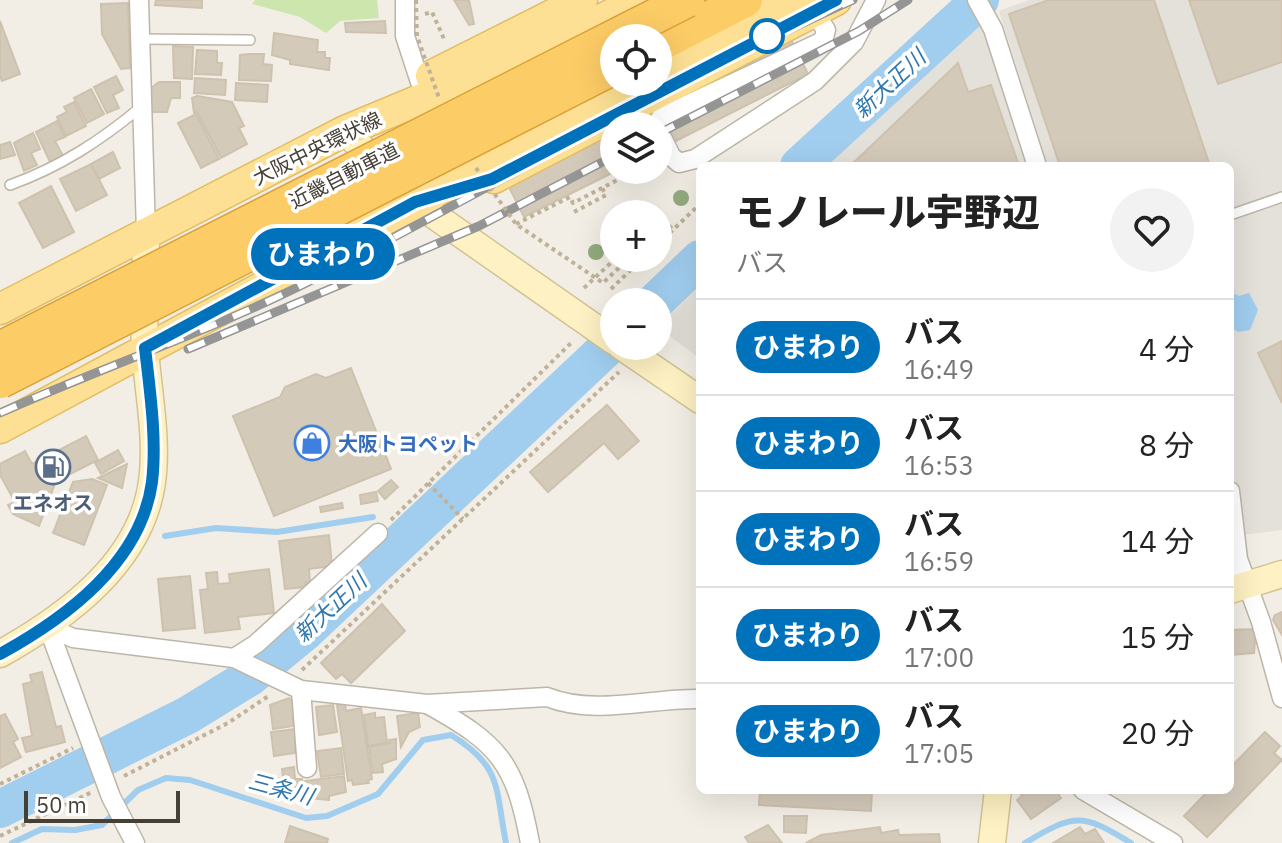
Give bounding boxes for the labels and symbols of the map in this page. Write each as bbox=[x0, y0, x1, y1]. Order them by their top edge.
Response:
unlabelled marker bbox=[750, 19, 784, 53]
water label: 新大正川 bbox=[847, 41, 933, 124]
street label: 大阪中央環状線 bbox=[248, 105, 386, 191]
street label: 近畿自動車道 bbox=[284, 136, 404, 214]
line badge: ひまわり bbox=[267, 228, 379, 280]
shop icon: 大阪トヨペット bbox=[293, 424, 331, 462]
place label: 大阪トヨペット bbox=[338, 430, 478, 457]
fuel station icon: エネオス bbox=[34, 448, 72, 486]
place label: エネオス bbox=[13, 489, 93, 516]
water label: 新大正川 bbox=[288, 565, 374, 648]
water label: 三条川 bbox=[245, 765, 319, 811]
scale bar bbox=[24, 787, 180, 823]

